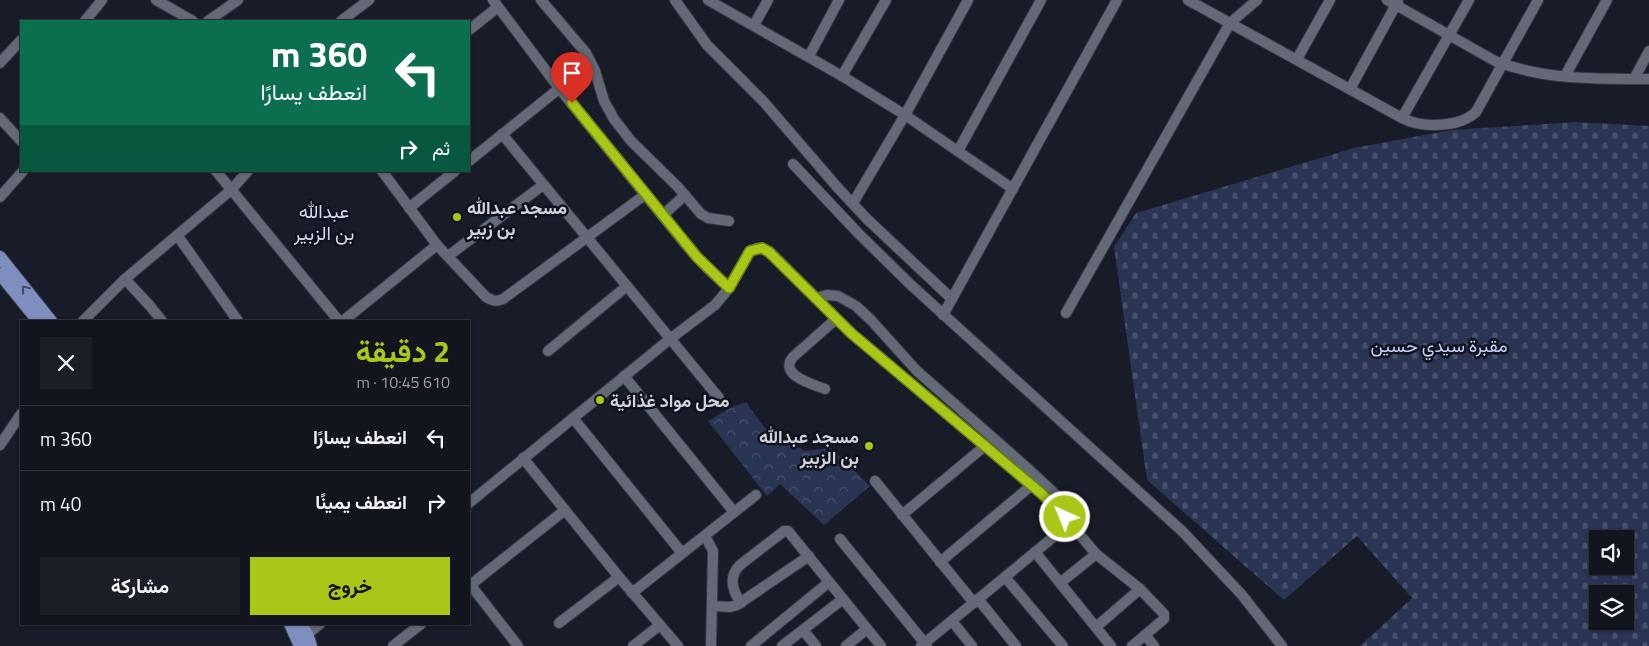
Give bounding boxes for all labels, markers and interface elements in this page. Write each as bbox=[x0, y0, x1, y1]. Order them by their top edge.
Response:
text: 360 m bbox=[271, 27, 367, 81]
icon: left bbox=[385, 40, 450, 105]
pin bbox=[551, 52, 593, 103]
icon: arrive bbox=[558, 59, 586, 87]
text: انعطف يسارًا bbox=[261, 75, 367, 109]
text: ثم bbox=[432, 133, 450, 162]
icon: right bbox=[394, 135, 422, 163]
place label: مسجد عبدالله بن زبير bbox=[466, 194, 567, 242]
district label: عبدالله بن الزبير bbox=[293, 196, 354, 247]
marker: مسجد عبدالله بن زبير bbox=[451, 211, 463, 223]
one-way arrow bbox=[23, 286, 31, 295]
text: 2 دقيقة bbox=[356, 328, 450, 374]
park label: مقبرة سيدي حسين bbox=[1370, 332, 1508, 361]
button: close bbox=[40, 337, 92, 389]
text: 610 m · 10:45 bbox=[356, 370, 450, 394]
place label: محل مواد غذائية bbox=[610, 387, 730, 414]
marker: محل مواد غذائية bbox=[594, 394, 606, 406]
text: انعطف يسارًا bbox=[313, 422, 407, 451]
place label: مسجد عبدالله بن الزبير bbox=[759, 423, 859, 471]
text: 360 m bbox=[40, 424, 92, 453]
icon: left bbox=[422, 424, 450, 452]
marker: مسجد عبدالله بن الزبير bbox=[863, 440, 875, 452]
text: انعطف يمينًا bbox=[315, 487, 407, 516]
text: 40 m bbox=[40, 489, 81, 518]
icon: right bbox=[422, 489, 450, 517]
position arrow bbox=[1038, 490, 1090, 542]
map controls bbox=[1589, 530, 1634, 630]
button: sound bbox=[1589, 530, 1634, 575]
button: مشاركة bbox=[40, 557, 240, 615]
button: خروج bbox=[250, 557, 450, 615]
button: layers bbox=[1589, 585, 1634, 630]

